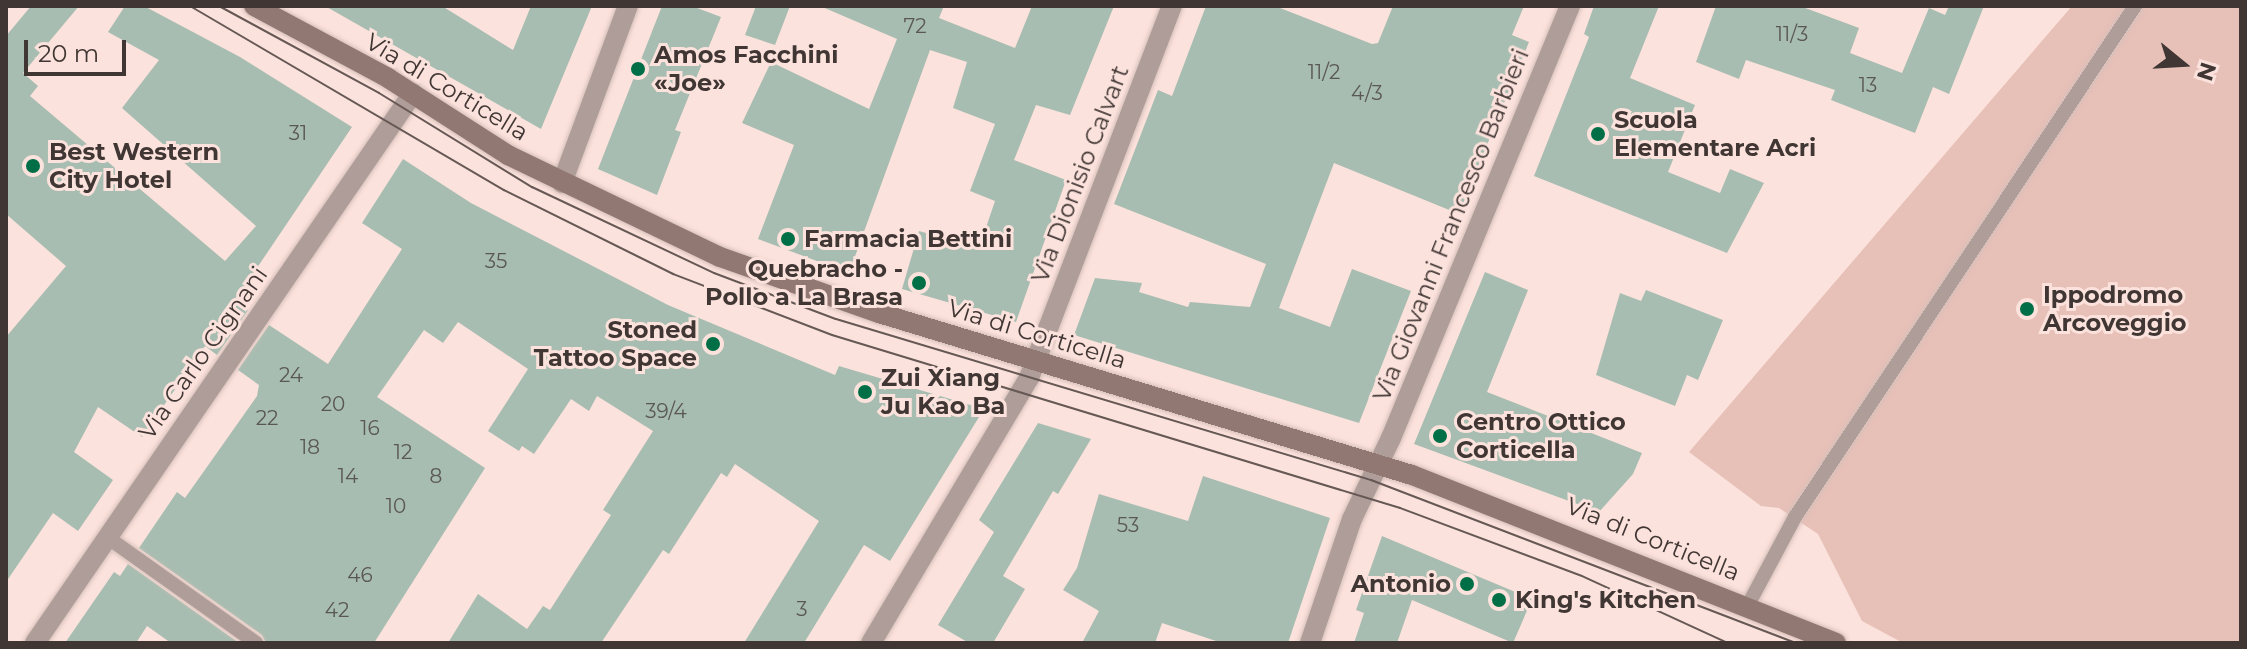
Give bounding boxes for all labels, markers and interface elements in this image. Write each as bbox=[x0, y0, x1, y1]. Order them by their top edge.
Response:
house number: 72 bbox=[903, 14, 927, 38]
house number: 11/3 bbox=[1776, 22, 1808, 46]
scale bar bbox=[28, 24, 130, 74]
north arrow bbox=[2143, 24, 2223, 104]
street label: Via di Corticella bbox=[360, 27, 534, 147]
text: 20 m bbox=[38, 39, 99, 68]
place label: Amos Facchini «Joe» bbox=[654, 41, 839, 97]
street label: Via Giovanni Francesco Barbieri bbox=[1367, 44, 1535, 406]
text: N bbox=[2191, 59, 2222, 84]
marker: Amos Facchini «Joe» bbox=[629, 60, 647, 78]
house number: 11/2 bbox=[1308, 60, 1340, 84]
street label: Via Dionisio Calvart bbox=[1025, 61, 1135, 287]
house number: 13 bbox=[1859, 73, 1877, 97]
house number: 4/3 bbox=[1351, 81, 1383, 105]
place label: Scuola Elementare Acri bbox=[1614, 106, 1816, 162]
house number: 31 bbox=[289, 121, 307, 145]
marker: Scuola Elementare Acri bbox=[1589, 125, 1607, 143]
place label: Best Western City Hotel bbox=[49, 138, 219, 194]
marker: Best Western City Hotel bbox=[24, 157, 42, 175]
place label: Farmacia Bettini bbox=[804, 225, 1012, 253]
marker: Farmacia Bettini bbox=[779, 230, 797, 248]
house number: 35 bbox=[485, 249, 507, 273]
place label: Quebracho - Pollo a La Brasa bbox=[705, 255, 903, 311]
street label: Via Carlo Cignani bbox=[133, 261, 273, 445]
marker: Quebracho - Pollo a La Brasa bbox=[910, 274, 928, 292]
place label: Ippodromo Arcoveggio bbox=[2043, 281, 2187, 337]
street label: Via di Corticella bbox=[944, 293, 1130, 375]
marker: Ippodromo Arcoveggio bbox=[2018, 300, 2036, 318]
place label: Stoned Tattoo Space bbox=[534, 316, 697, 372]
marker: Stoned Tattoo Space bbox=[704, 335, 722, 353]
house number: 24 bbox=[279, 363, 303, 387]
place label: Zui Xiang Ju Kao Ba bbox=[881, 364, 1005, 420]
marker: Zui Xiang Ju Kao Ba bbox=[856, 383, 874, 401]
house number: 20 bbox=[321, 392, 345, 416]
house number: 39/4 bbox=[645, 399, 687, 423]
house number: 22 bbox=[256, 406, 278, 430]
place label: Centro Ottico Corticella bbox=[1456, 408, 1626, 464]
house number: 16 bbox=[360, 416, 380, 440]
marker: Centro Ottico Corticella bbox=[1431, 427, 1449, 445]
house number: 18 bbox=[300, 435, 320, 459]
house number: 12 bbox=[394, 440, 412, 464]
house number: 14 bbox=[338, 464, 358, 488]
house number: 8 bbox=[430, 464, 442, 488]
street label: Via di Corticella bbox=[1562, 491, 1744, 587]
house number: 10 bbox=[386, 494, 406, 518]
house number: 53 bbox=[1117, 513, 1139, 537]
house number: 46 bbox=[347, 563, 373, 587]
place label: Antonio bbox=[1351, 570, 1451, 598]
marker: Antonio bbox=[1458, 575, 1476, 593]
place label: King's Kitchen bbox=[1515, 586, 1696, 614]
marker: King's Kitchen bbox=[1490, 591, 1508, 609]
house number: 3 bbox=[796, 597, 808, 621]
house number: 42 bbox=[325, 598, 349, 622]

